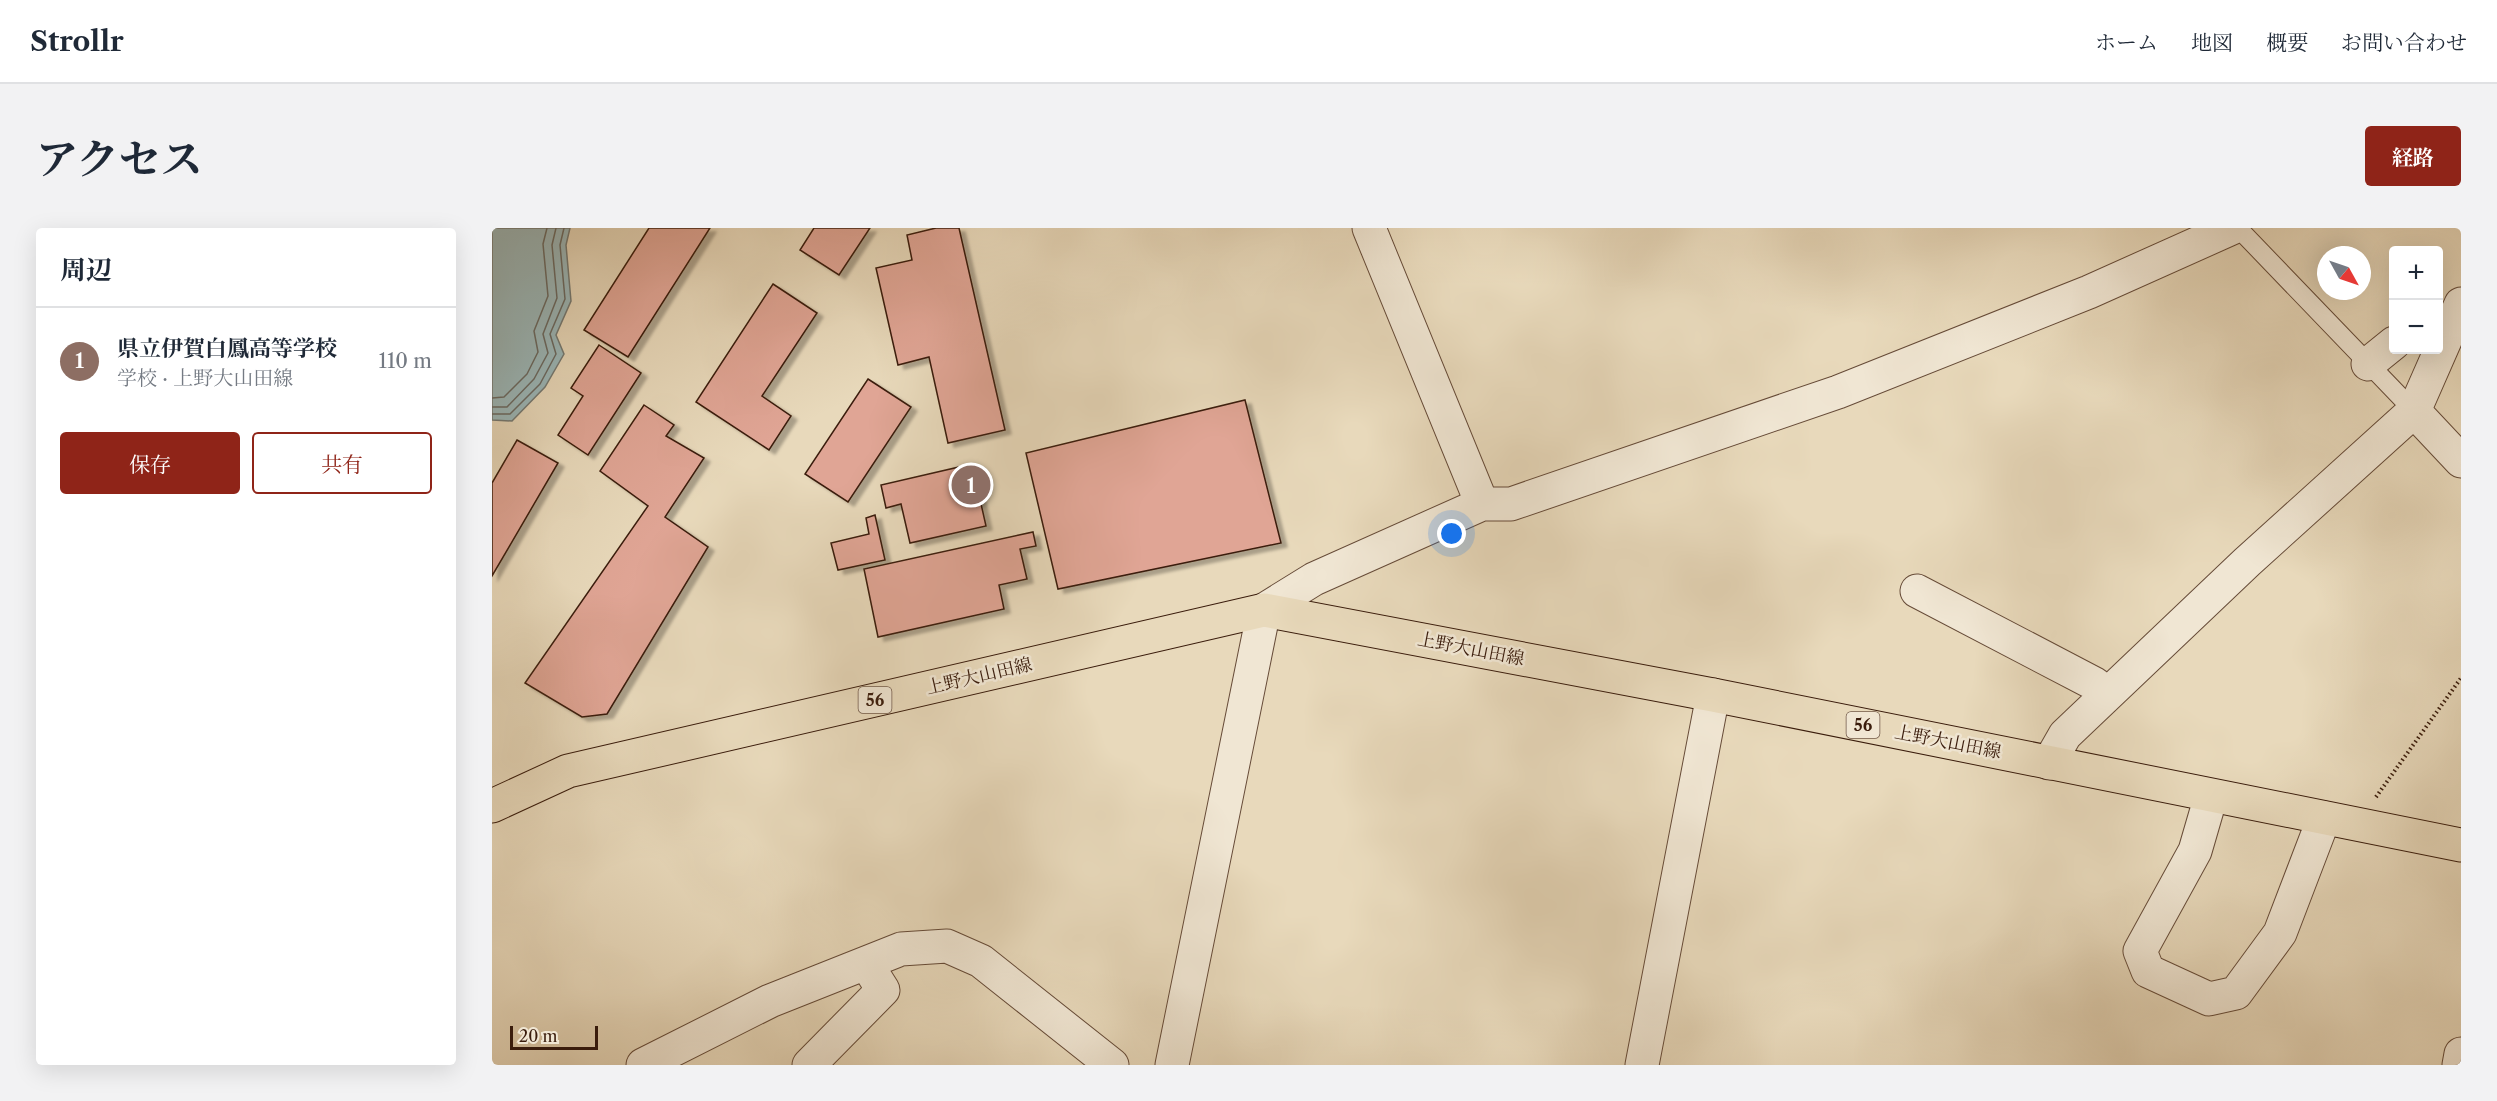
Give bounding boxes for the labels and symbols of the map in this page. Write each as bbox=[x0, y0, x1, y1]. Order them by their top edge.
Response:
north arrow bbox=[2317, 246, 2371, 300]
pin: 1 bbox=[952, 462, 990, 508]
your location bbox=[1437, 519, 1466, 548]
street label: 上野大山田線 bbox=[1416, 628, 1526, 670]
street label: 上野大山田線 bbox=[924, 653, 1034, 699]
road number: 56 bbox=[858, 687, 892, 713]
road number: 56 bbox=[1846, 712, 1880, 738]
street label: 上野大山田線 bbox=[1893, 721, 2003, 763]
scale bar bbox=[510, 1023, 598, 1050]

